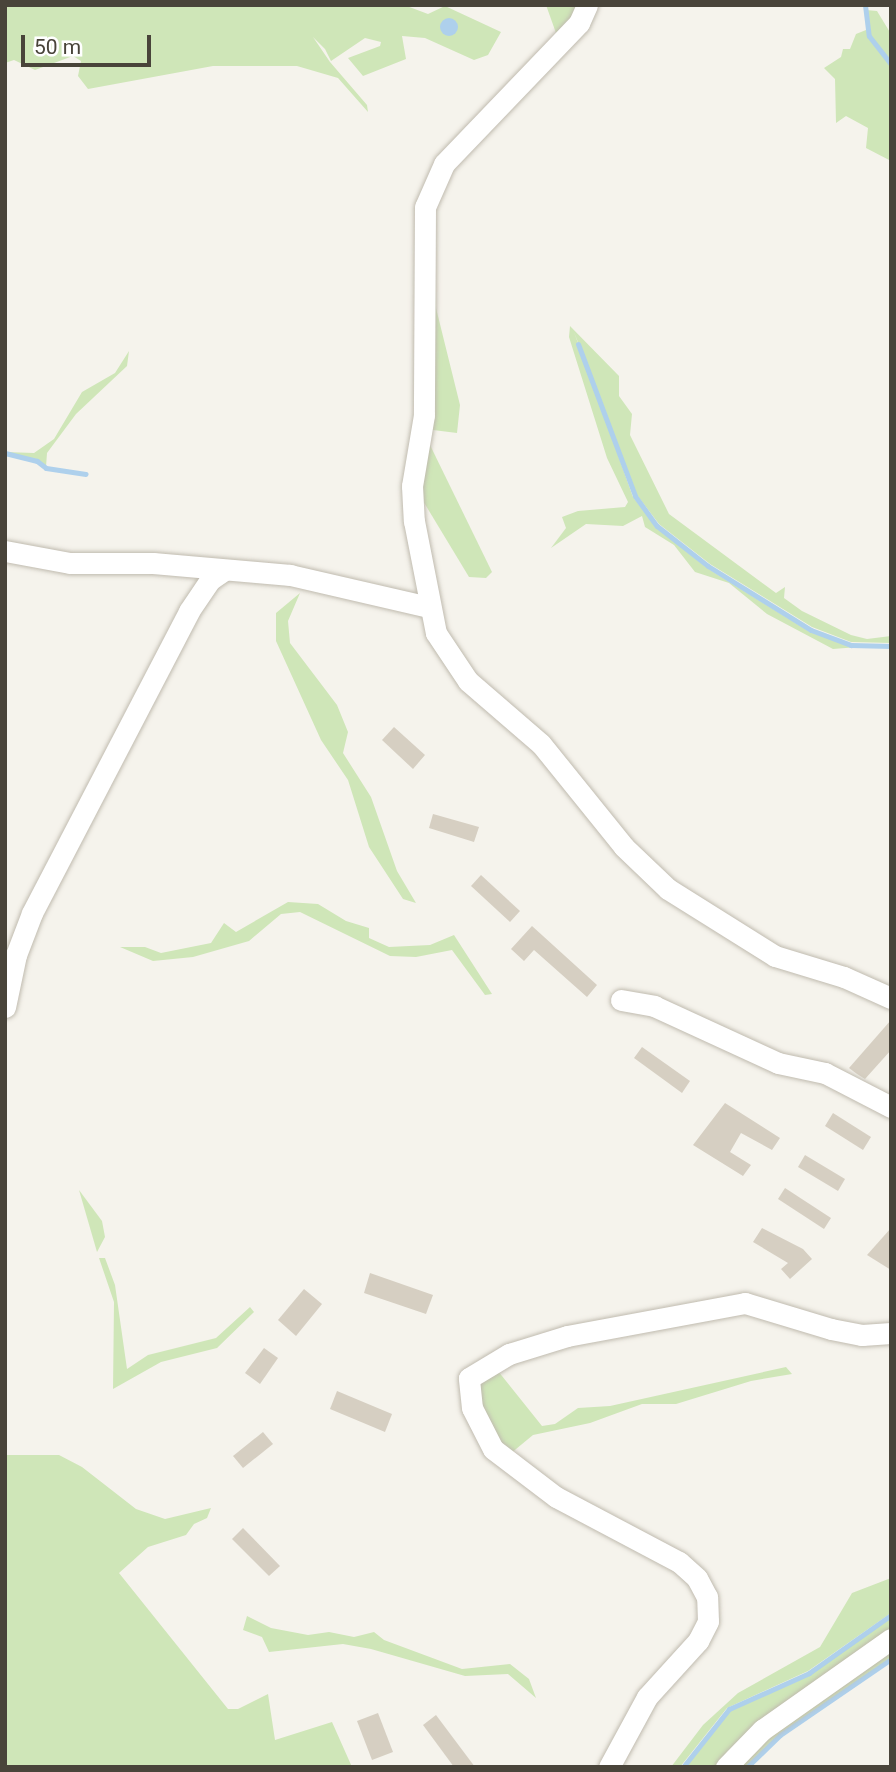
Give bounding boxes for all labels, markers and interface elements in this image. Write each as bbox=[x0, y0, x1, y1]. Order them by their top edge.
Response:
scale bar bbox=[24, 21, 154, 65]
text: 50 m bbox=[34, 35, 81, 59]

